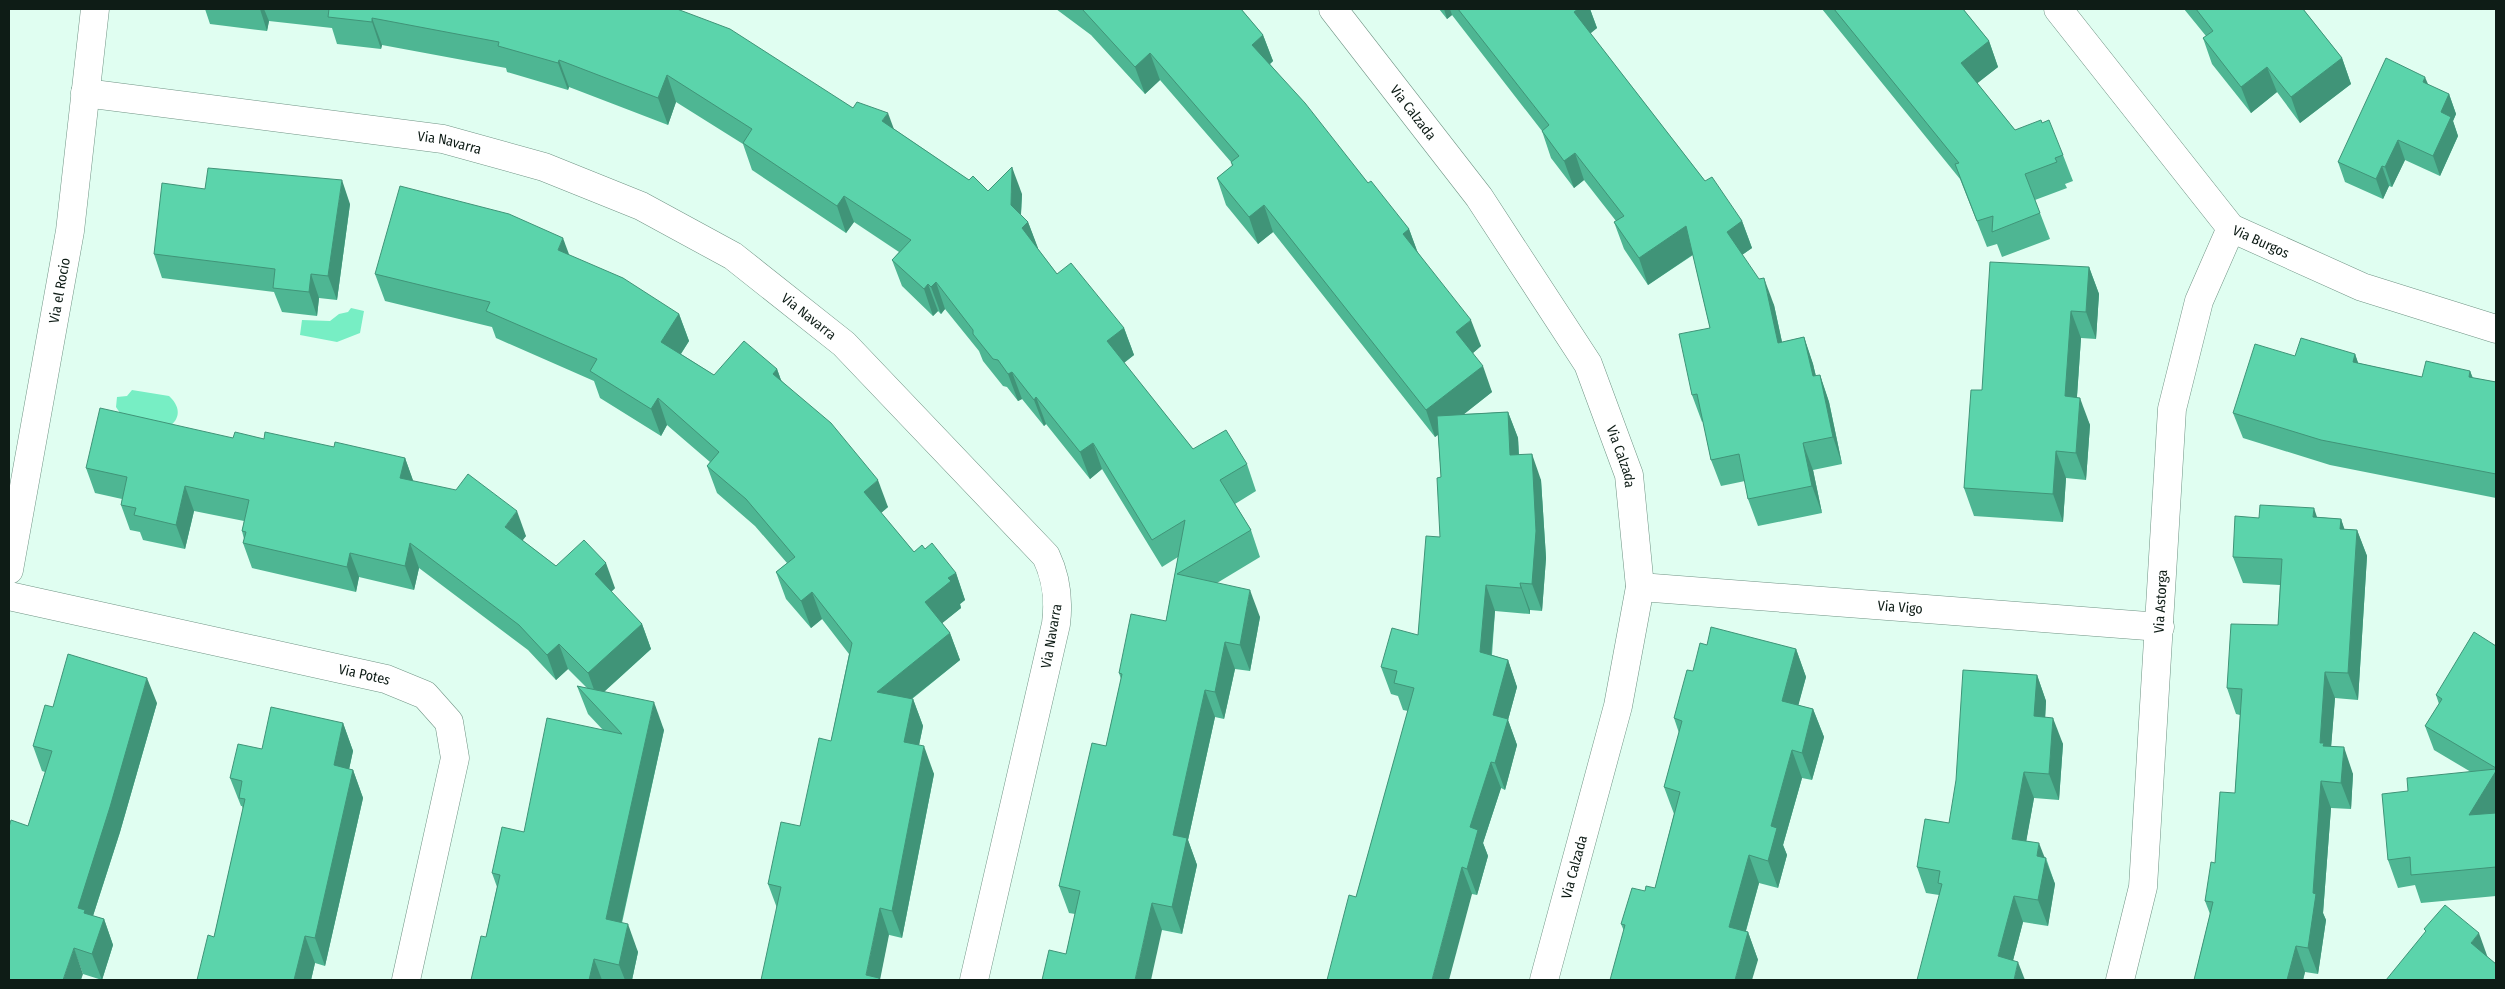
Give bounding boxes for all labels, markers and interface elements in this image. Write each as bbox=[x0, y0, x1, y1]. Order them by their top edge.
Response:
street label: Via Calzada bbox=[1386, 82, 1440, 144]
street label: Via Navarra bbox=[417, 128, 483, 158]
street label: Via Burgos bbox=[2230, 222, 2292, 262]
street label: Via el Rocio bbox=[46, 256, 74, 325]
street label: Via Navarra bbox=[778, 290, 840, 344]
street label: Via Calzada bbox=[1602, 423, 1638, 489]
street label: Via Astorga bbox=[2150, 569, 2171, 634]
street label: Via Vigo bbox=[1877, 597, 1923, 618]
street label: Via Navarra bbox=[1037, 602, 1066, 670]
street label: Via Potes bbox=[337, 661, 393, 689]
street label: Via Calzada bbox=[1558, 833, 1591, 901]

